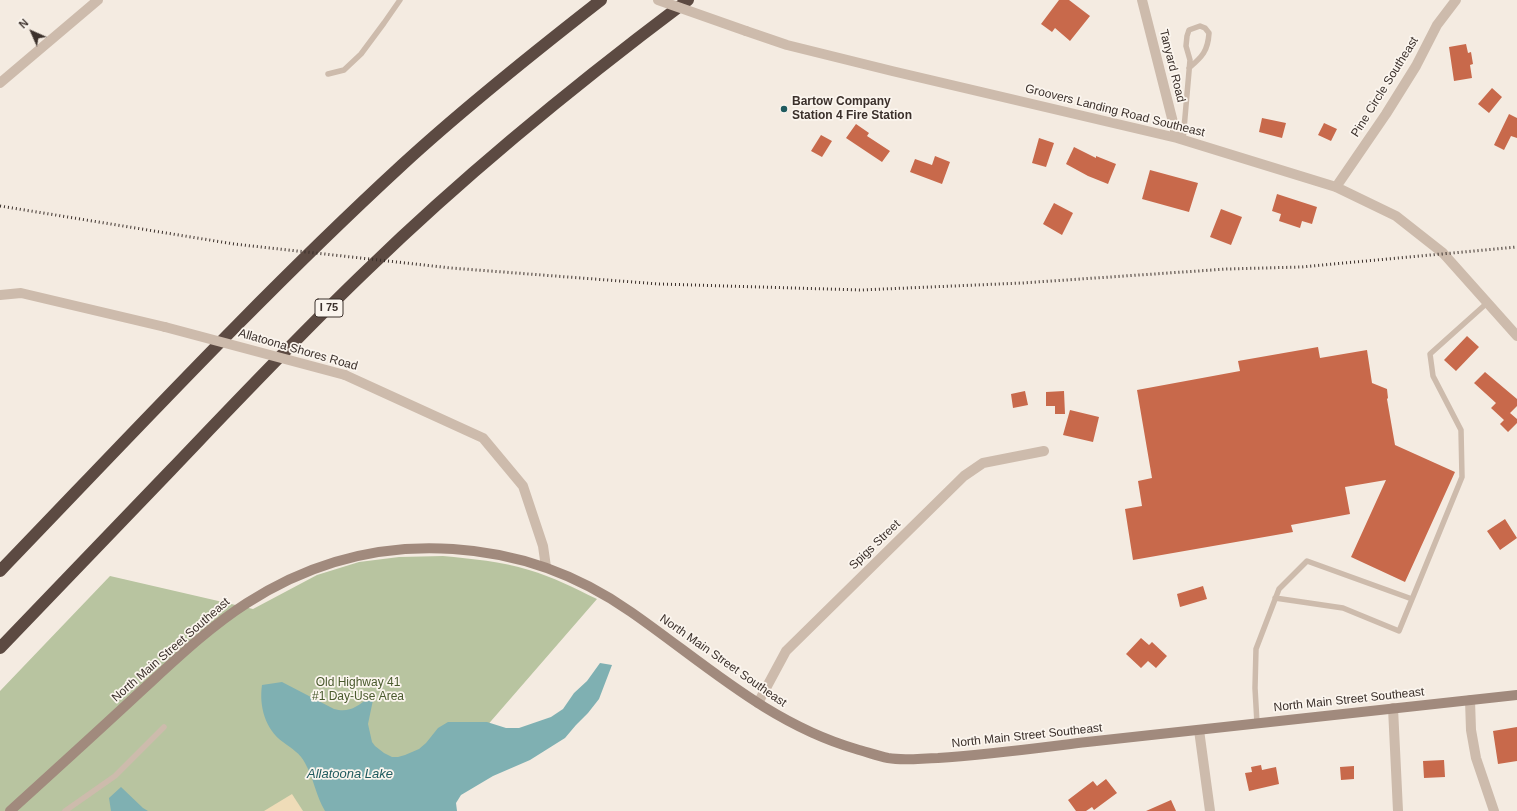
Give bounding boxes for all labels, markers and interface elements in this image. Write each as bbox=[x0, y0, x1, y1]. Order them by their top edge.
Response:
north arrow bbox=[12, 12, 52, 52]
text: N bbox=[16, 16, 31, 31]
street label: Tanyard Road bbox=[1156, 28, 1188, 104]
street label: Pine Circle Southeast bbox=[1348, 34, 1422, 140]
street label: Groovers Landing Road Southeast bbox=[1024, 82, 1206, 140]
place label: Bartow Company Station 4 Fire Station bbox=[792, 95, 912, 123]
marker: Bartow Company Station 4 Fire Station bbox=[779, 104, 789, 114]
road number: I 75 bbox=[315, 299, 343, 317]
street label: Allatoona Shores Road bbox=[237, 326, 359, 374]
street label: Spigs Street bbox=[846, 517, 904, 573]
street label: North Main Street Southeast bbox=[109, 595, 233, 705]
street label: North Main Street Southeast bbox=[657, 612, 789, 710]
park label: Old Highway 41 #1 Day-Use Area bbox=[312, 676, 404, 704]
street label: North Main Street Southeast bbox=[1273, 685, 1425, 715]
street label: North Main Street Southeast bbox=[951, 721, 1103, 751]
water label: Allatoona Lake bbox=[307, 766, 393, 782]

